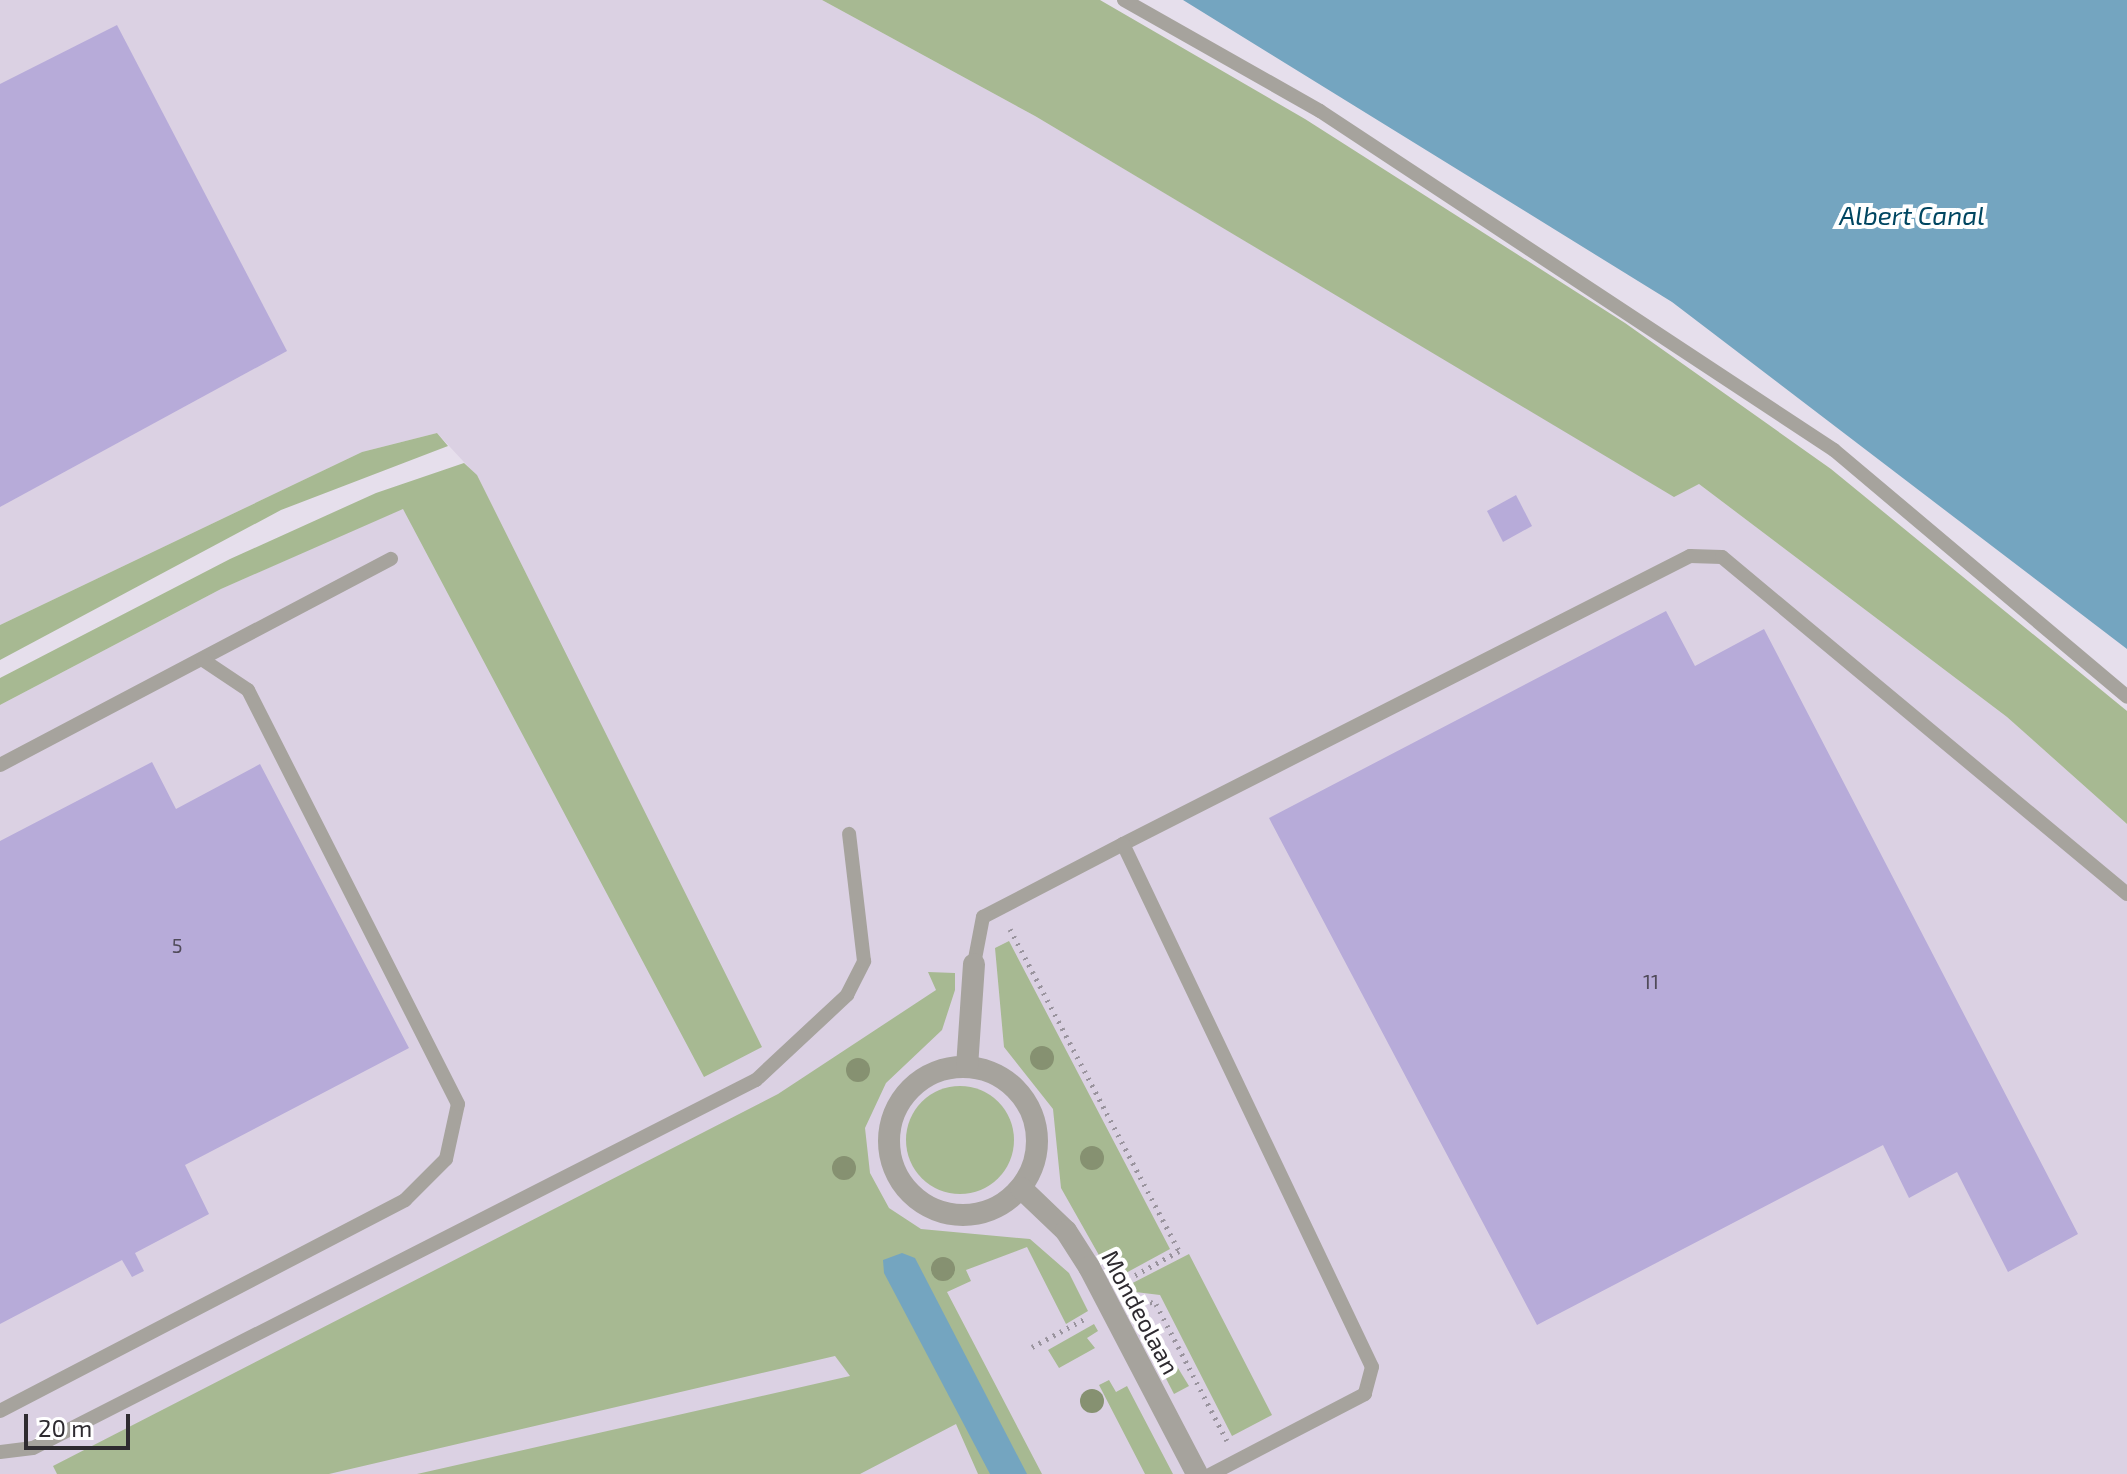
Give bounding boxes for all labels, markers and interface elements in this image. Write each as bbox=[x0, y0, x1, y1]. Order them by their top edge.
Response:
water label: Albert Canal bbox=[1839, 199, 1985, 231]
house number: 5 bbox=[172, 933, 182, 957]
house number: 11 bbox=[1643, 969, 1659, 993]
street label: Mondeolaan bbox=[1096, 1245, 1186, 1379]
scale bar bbox=[28, 1398, 134, 1448]
text: 20 m bbox=[38, 1413, 92, 1442]

